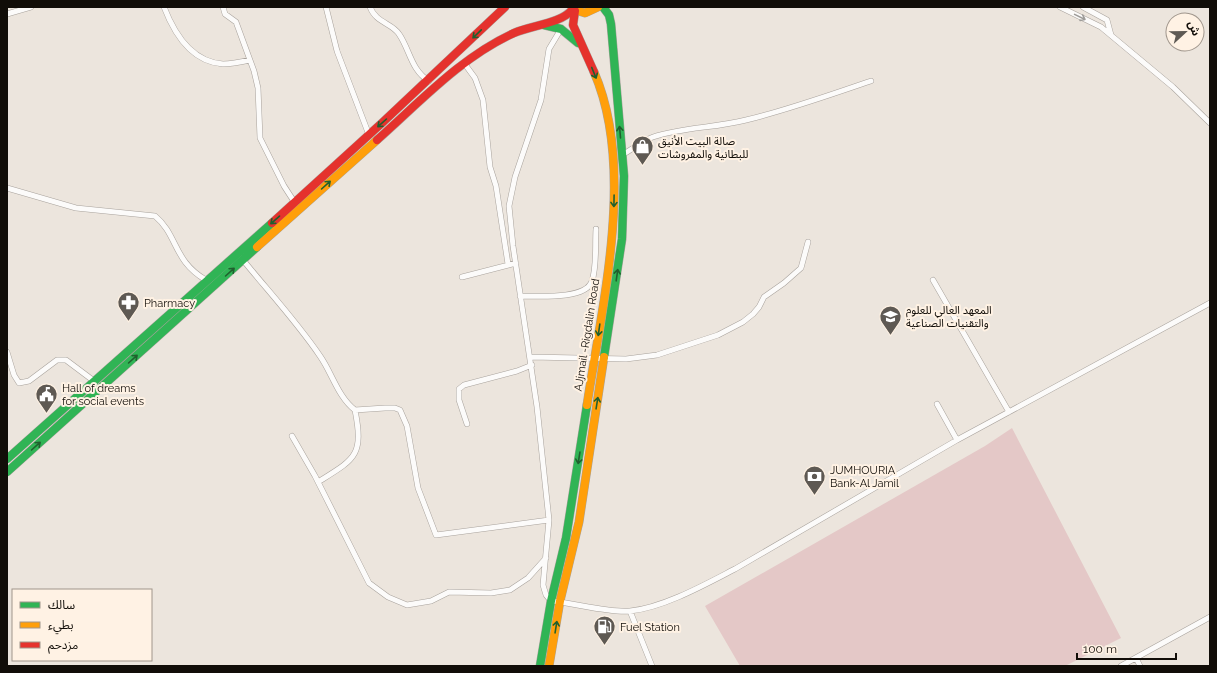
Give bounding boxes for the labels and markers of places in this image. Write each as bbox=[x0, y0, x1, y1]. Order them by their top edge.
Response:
shop icon: صالة البيت الأنيق للبطانية والمفروشات bbox=[630, 134, 656, 167]
place label: صالة البيت الأنيق للبطانية والمفروشات bbox=[658, 135, 749, 161]
pharmacy icon: Pharmacy bbox=[116, 290, 142, 323]
place label: Pharmacy bbox=[144, 297, 195, 310]
school or university icon: المعهد العالي للعلوم والتقنيات الصناعية bbox=[877, 303, 903, 336]
place label: المعهد العالي للعلوم والتقنيات الصناعية bbox=[906, 304, 992, 330]
public building icon: Hall of dreams for social events bbox=[34, 381, 60, 414]
place label: Hall of dreams for social events bbox=[62, 382, 144, 408]
bank icon: JUMHOURIA Bank-Al Jamil bbox=[801, 463, 827, 496]
place label: JUMHOURIA Bank-Al Jamil bbox=[830, 464, 899, 490]
fuel station icon: Fuel Station bbox=[591, 614, 617, 647]
place label: Fuel Station bbox=[620, 621, 680, 634]

